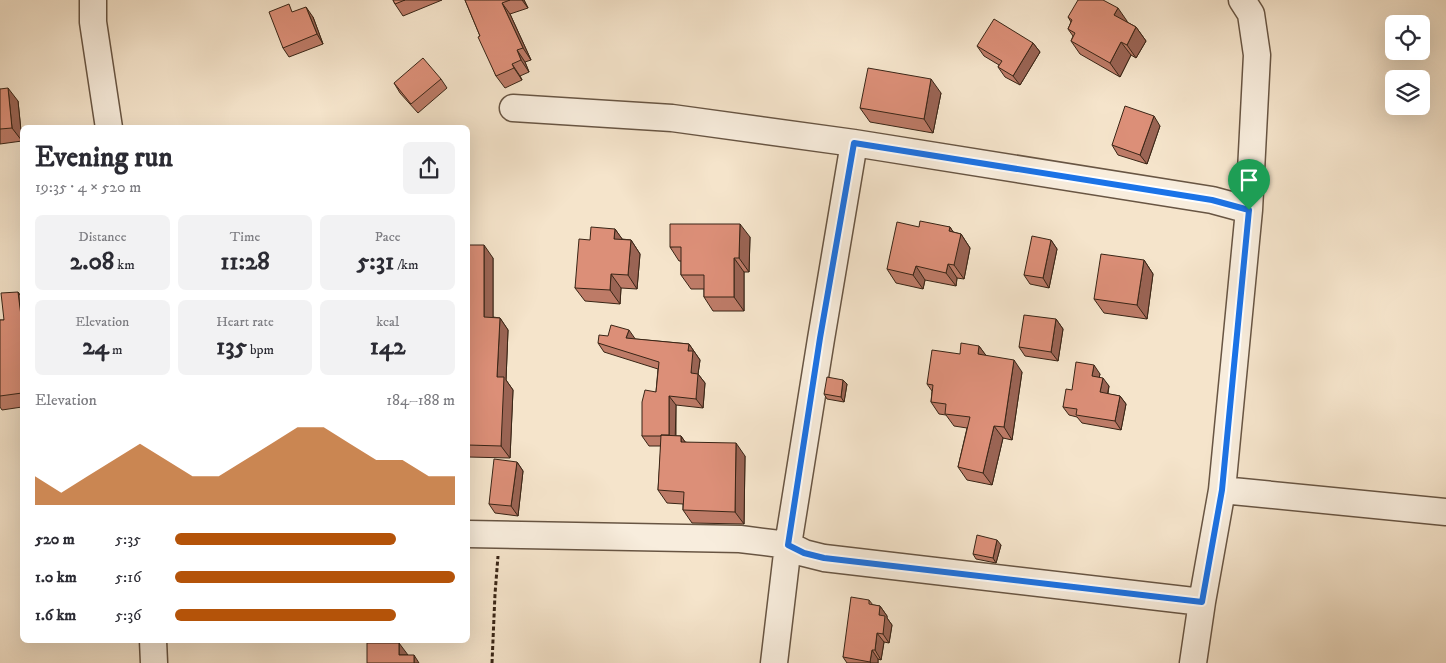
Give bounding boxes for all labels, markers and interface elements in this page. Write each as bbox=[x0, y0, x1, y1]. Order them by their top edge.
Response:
map controls bbox=[1385, 15, 1430, 115]
button: locate bbox=[1385, 15, 1430, 60]
button: layers bbox=[1385, 70, 1430, 115]
text: Evening run bbox=[35, 140, 173, 175]
button: share bbox=[403, 142, 455, 194]
pin bbox=[1228, 159, 1270, 210]
icon: arrive bbox=[1235, 166, 1263, 194]
text: 19:35 · 4 × 520 m bbox=[35, 177, 141, 197]
text: Distance bbox=[78, 228, 126, 246]
text: Time bbox=[230, 228, 260, 246]
text: Pace bbox=[375, 228, 401, 246]
text: 2.08 bbox=[70, 246, 114, 277]
text: 11:28 bbox=[220, 246, 270, 277]
text: 5:31 bbox=[357, 246, 394, 277]
text: km bbox=[114, 256, 135, 274]
text: /km bbox=[394, 256, 419, 274]
text: Elevation bbox=[75, 313, 129, 331]
text: Heart rate bbox=[216, 313, 274, 331]
text: kcal bbox=[376, 313, 399, 331]
text: 24 bbox=[82, 331, 109, 362]
text: 135 bbox=[216, 331, 247, 362]
text: 142 bbox=[370, 331, 406, 362]
text: m bbox=[109, 341, 122, 359]
text: bpm bbox=[247, 341, 274, 359]
text: Elevation bbox=[35, 390, 97, 410]
text: 184–188 m bbox=[386, 390, 455, 410]
text: 520 m bbox=[35, 529, 75, 549]
text: 5:35 bbox=[115, 529, 141, 549]
text: 1.0 km bbox=[35, 567, 77, 587]
text: 5:16 bbox=[115, 567, 141, 587]
text: 1.6 km bbox=[35, 605, 76, 625]
text: 5:36 bbox=[115, 605, 141, 625]

